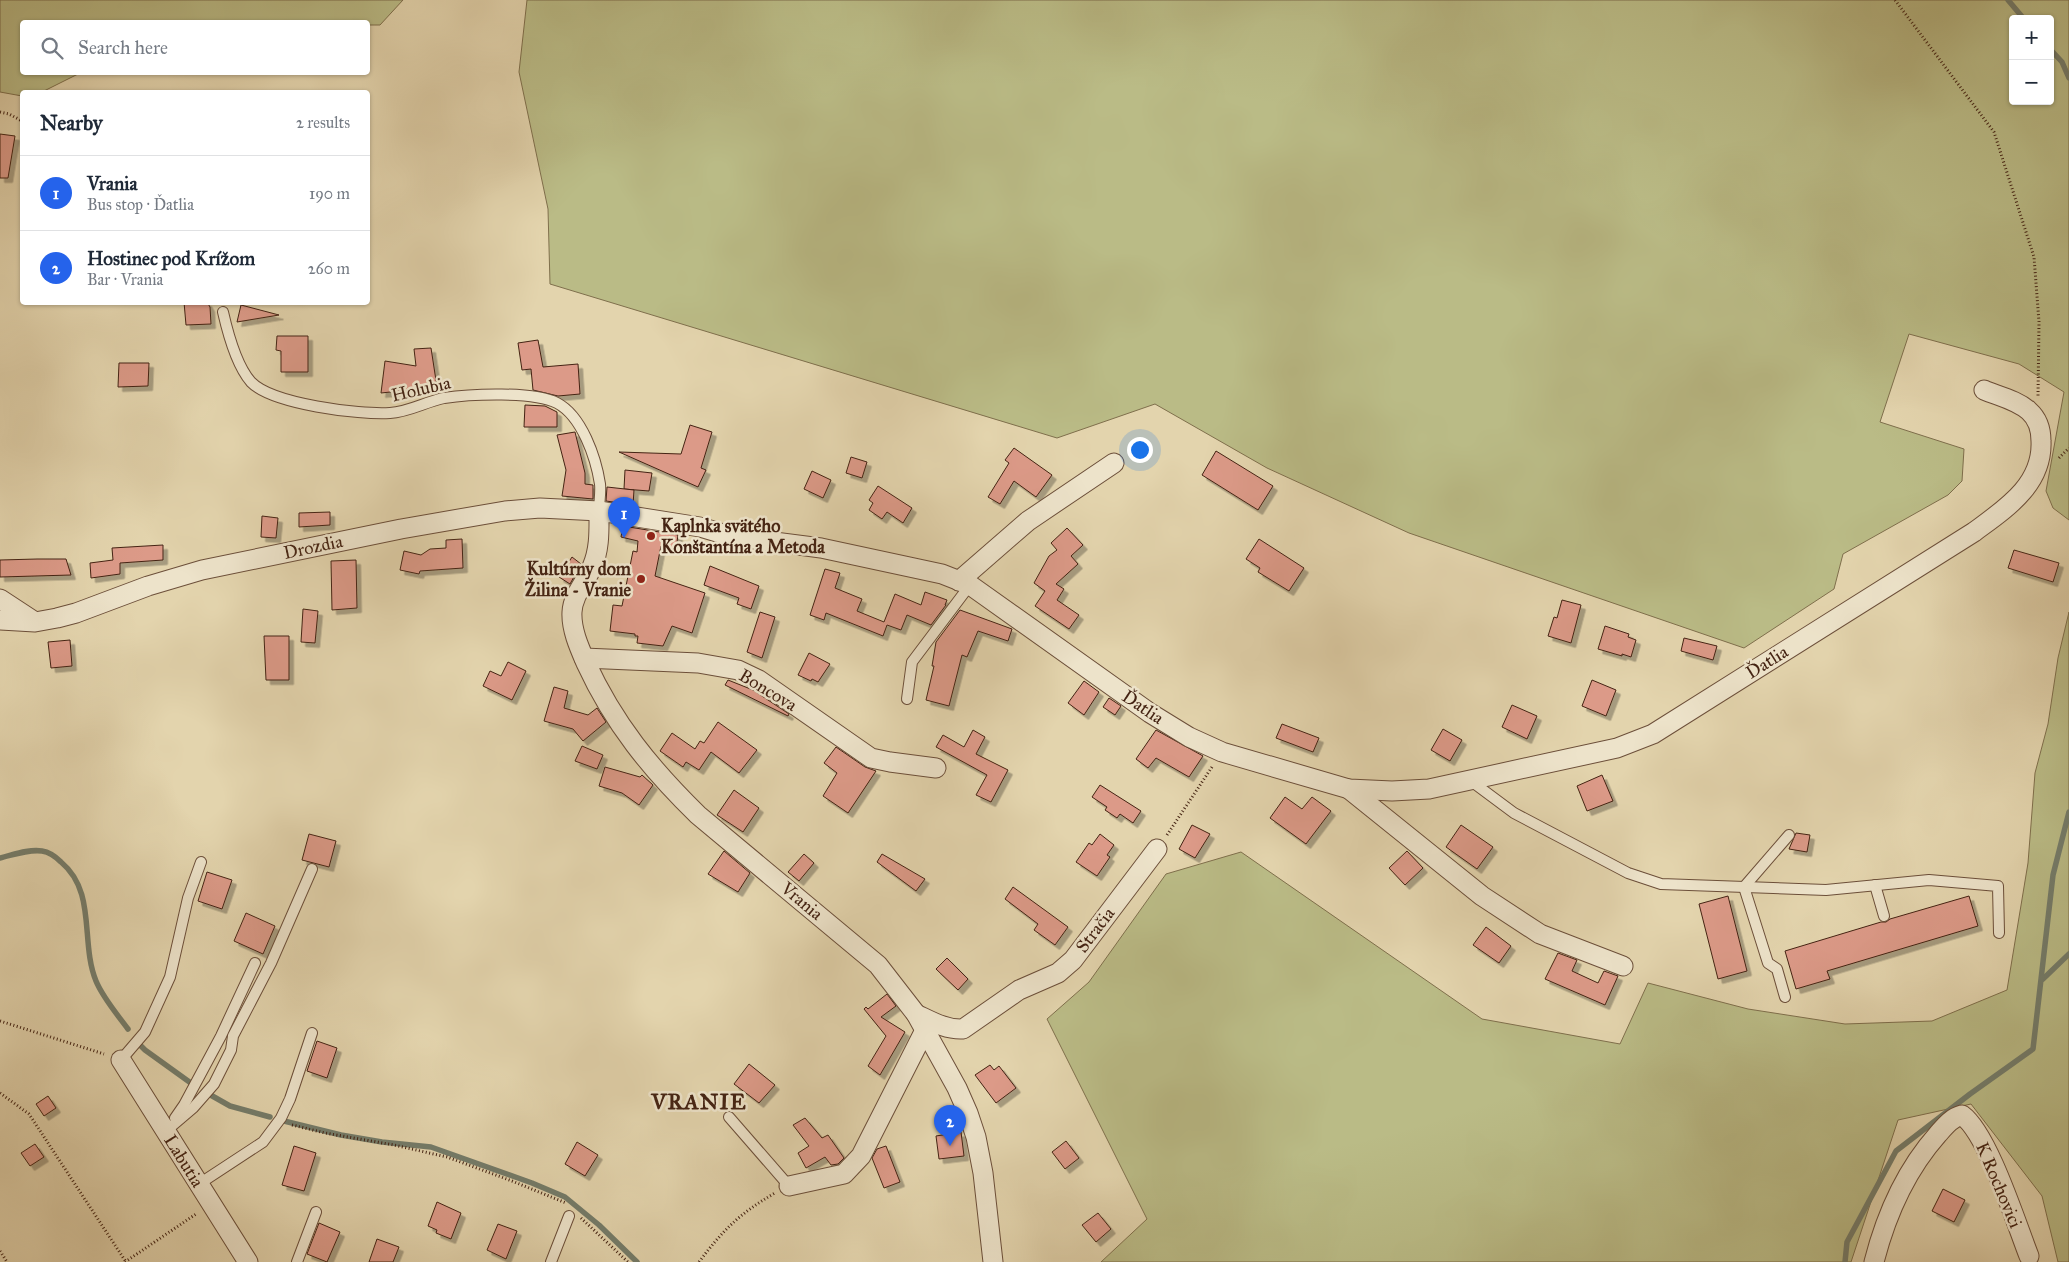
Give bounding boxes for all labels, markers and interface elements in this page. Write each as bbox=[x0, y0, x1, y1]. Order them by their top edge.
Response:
map controls bbox=[2009, 15, 2054, 105]
button: + bbox=[2009, 15, 2054, 60]
search box bbox=[20, 20, 370, 75]
icon: search bbox=[38, 34, 66, 62]
text: Search here bbox=[78, 36, 168, 59]
button: − bbox=[2009, 60, 2054, 105]
text: Nearby bbox=[40, 110, 103, 136]
text: 2 results bbox=[296, 113, 350, 132]
text: Vrania bbox=[87, 172, 138, 195]
text: 1 bbox=[53, 184, 59, 203]
text: 190 m bbox=[309, 184, 350, 203]
text: Bus stop · Ďatlia bbox=[87, 195, 194, 214]
text: Hostinec pod Krížom bbox=[87, 247, 255, 270]
text: 2 bbox=[52, 259, 60, 278]
text: 260 m bbox=[308, 259, 350, 278]
text: Bar · Vrania bbox=[87, 270, 163, 289]
street label: Holubia bbox=[389, 371, 453, 406]
your location bbox=[1127, 437, 1153, 463]
pin: 1 bbox=[608, 497, 640, 538]
place label: Kaplnka svätého Konštantína a Metoda bbox=[661, 515, 825, 558]
street label: Drozdia bbox=[281, 530, 345, 564]
marker: Kaplnka svätého Konštantína a Metoda bbox=[645, 530, 657, 542]
place label: Kultúrny dom Žilina - Vranie bbox=[525, 558, 632, 601]
marker: Kultúrny dom Žilina - Vranie bbox=[635, 573, 647, 585]
street label: Ďatlia bbox=[1741, 639, 1792, 683]
street label: Boncova bbox=[735, 664, 801, 716]
street label: Ďatlia bbox=[1118, 683, 1169, 729]
street label: Vrania bbox=[776, 877, 828, 925]
street label: Stračia bbox=[1071, 903, 1119, 957]
district label: VRANIE bbox=[650, 1088, 747, 1115]
pin: 2 bbox=[934, 1105, 966, 1146]
street label: Labutia bbox=[159, 1131, 209, 1192]
street label: K Rochovici bbox=[1971, 1139, 2027, 1231]

